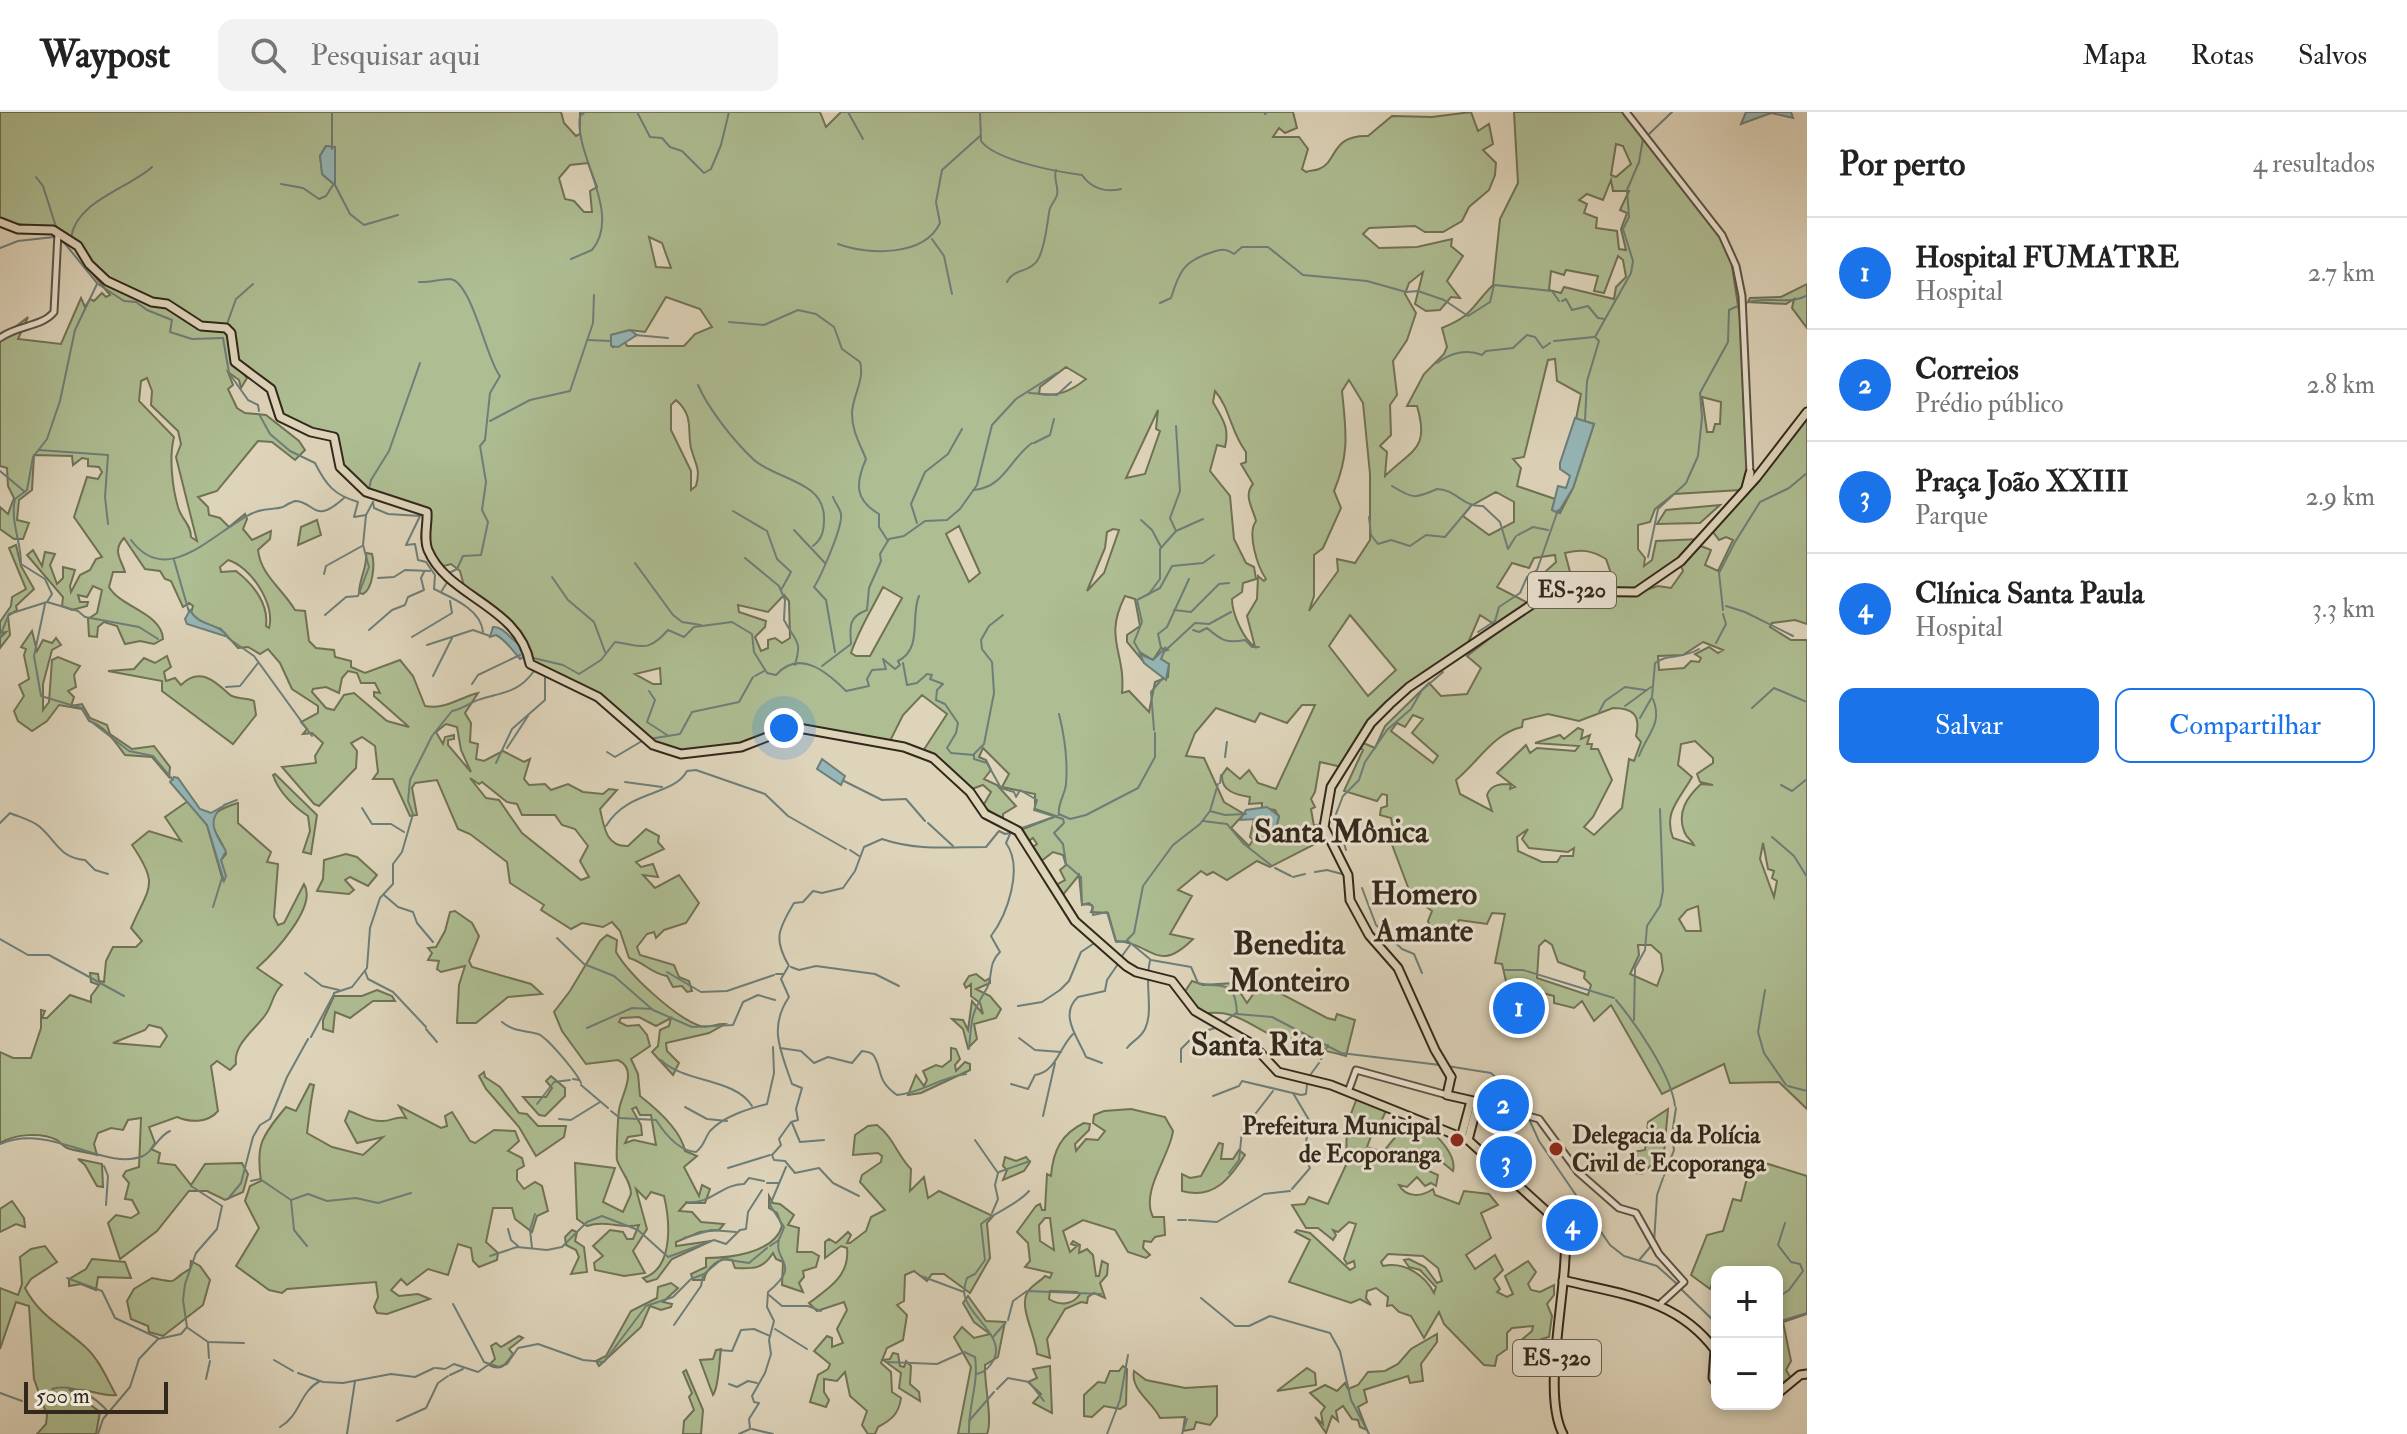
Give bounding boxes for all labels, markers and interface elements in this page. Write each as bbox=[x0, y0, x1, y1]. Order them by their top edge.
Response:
search box bbox=[218, 19, 778, 91]
text: Waypost bbox=[40, 31, 170, 79]
icon: search bbox=[246, 33, 290, 77]
text: Pesquisar aqui bbox=[310, 37, 481, 74]
text: Mapa bbox=[2082, 38, 2146, 73]
text: Rotas bbox=[2190, 38, 2254, 73]
text: Salvos bbox=[2298, 38, 2367, 73]
text: Por perto bbox=[1839, 143, 1965, 186]
text: 4 resultados bbox=[2253, 148, 2375, 180]
text: Hospital FUMATRE bbox=[1915, 239, 2179, 276]
text: 1 bbox=[1860, 257, 1870, 289]
text: 2.7 km bbox=[2308, 257, 2375, 289]
text: Hospital bbox=[1915, 276, 2003, 308]
text: Correios bbox=[1915, 351, 2019, 388]
text: 2 bbox=[1858, 369, 1872, 401]
text: 2.8 km bbox=[2307, 369, 2375, 401]
text: Prédio público bbox=[1915, 388, 2063, 420]
text: Praça João XXIII bbox=[1915, 463, 2129, 500]
text: 3 bbox=[1860, 481, 1870, 513]
text: 2.9 km bbox=[2305, 481, 2375, 513]
text: Parque bbox=[1915, 500, 1988, 532]
road number: ES-320 bbox=[1528, 572, 1616, 608]
text: Clínica Santa Paula bbox=[1915, 575, 2144, 612]
text: 4 bbox=[1858, 593, 1872, 625]
text: 3.3 km bbox=[2312, 593, 2375, 625]
text: Hospital bbox=[1915, 612, 2003, 644]
button: Salvar bbox=[1839, 688, 2099, 763]
button: Compartilhar bbox=[2115, 688, 2375, 763]
your location bbox=[764, 708, 804, 748]
district label: Santa Mônica bbox=[1254, 812, 1429, 852]
district label: Homero Amante bbox=[1371, 874, 1477, 951]
district label: Benedita Monteiro bbox=[1227, 924, 1350, 1001]
pin: 1 bbox=[1493, 978, 1545, 1038]
district label: Santa Rita bbox=[1191, 1025, 1324, 1065]
pin: 2 bbox=[1477, 1075, 1529, 1135]
place label: Prefeitura Municipal de Ecoporanga bbox=[1242, 1111, 1442, 1170]
place label: Delegacia da Polícia Civil de Ecoporanga bbox=[1572, 1120, 1767, 1179]
marker: Prefeitura Municipal de Ecoporanga bbox=[1448, 1131, 1466, 1149]
pin: 3 bbox=[1480, 1132, 1532, 1192]
marker: Delegacia da Polícia Civil de Ecoporanga bbox=[1547, 1140, 1565, 1158]
pin: 4 bbox=[1546, 1195, 1598, 1255]
map controls bbox=[1711, 1266, 1783, 1410]
button: + bbox=[1711, 1266, 1783, 1338]
button: − bbox=[1711, 1338, 1783, 1410]
road number: ES-320 bbox=[1513, 1340, 1601, 1376]
scale bar bbox=[24, 1378, 168, 1414]
text: 500 m bbox=[36, 1382, 90, 1410]

